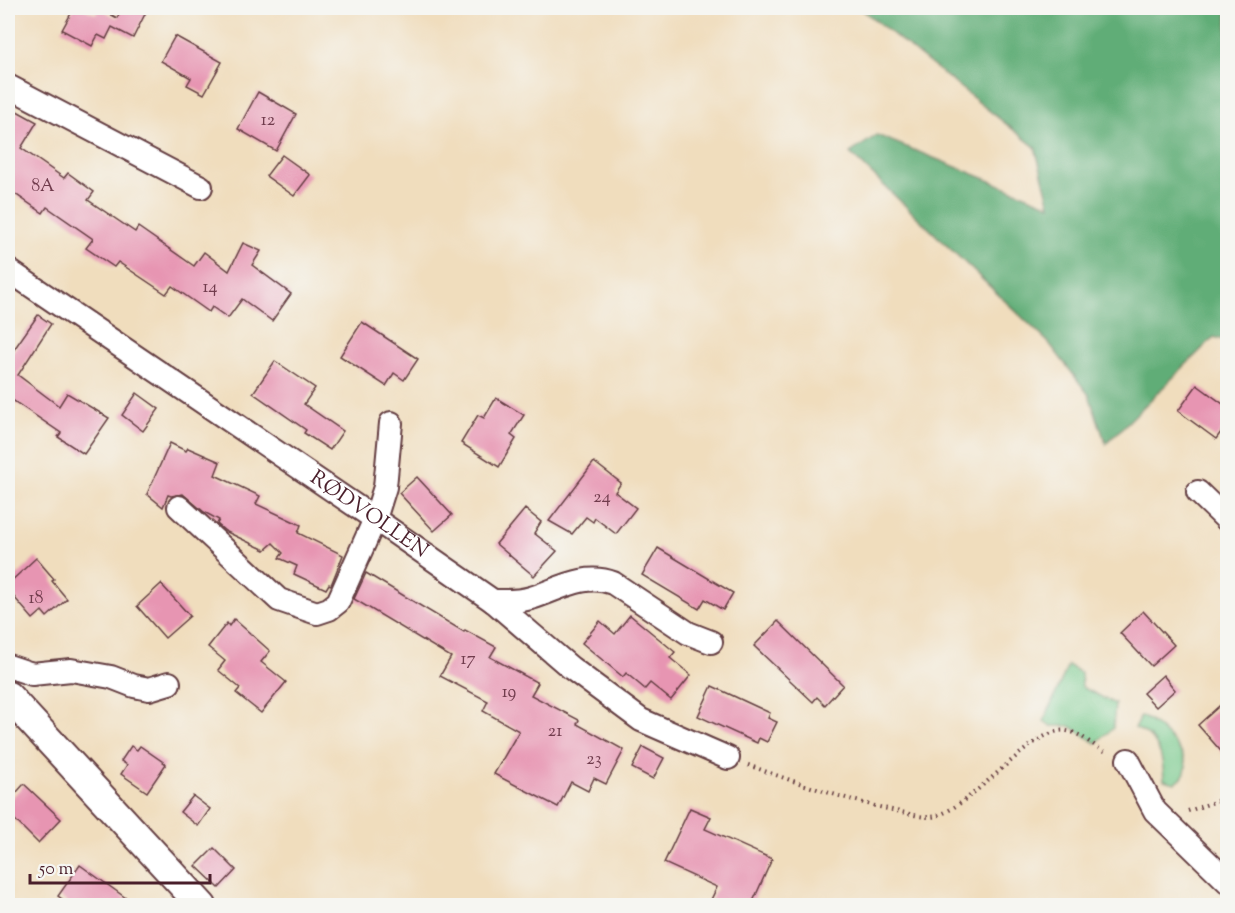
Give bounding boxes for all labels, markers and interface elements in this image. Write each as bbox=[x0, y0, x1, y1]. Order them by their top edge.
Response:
house number: 12 bbox=[261, 108, 276, 134]
house number: 8A bbox=[31, 174, 55, 200]
house number: 14 bbox=[202, 275, 218, 301]
street label: RØDVOLLEN bbox=[303, 464, 434, 566]
house number: 24 bbox=[593, 485, 611, 511]
house number: 18 bbox=[28, 586, 44, 612]
house number: 17 bbox=[460, 647, 476, 673]
house number: 19 bbox=[502, 680, 517, 706]
house number: 21 bbox=[548, 719, 562, 745]
house number: 23 bbox=[586, 747, 602, 773]
scale bar bbox=[30, 847, 210, 885]
text: 50 m bbox=[38, 857, 74, 883]

